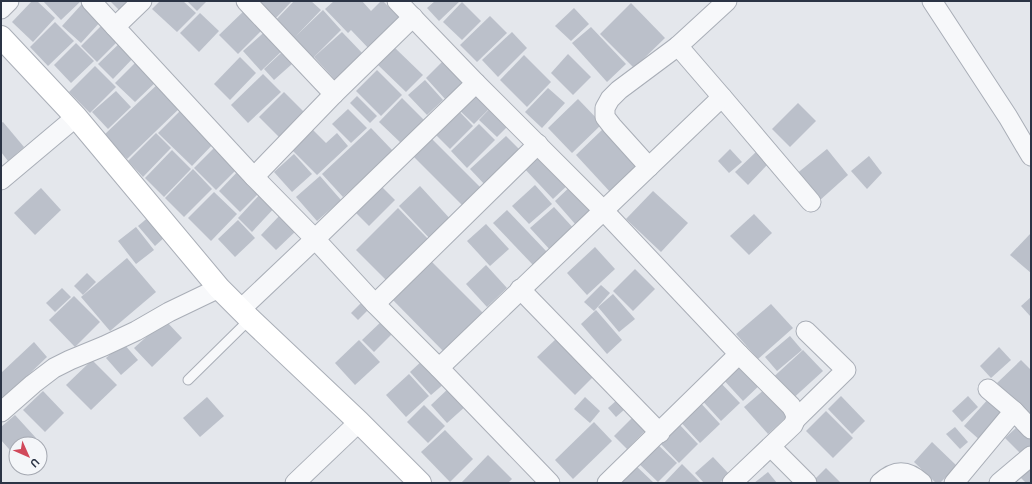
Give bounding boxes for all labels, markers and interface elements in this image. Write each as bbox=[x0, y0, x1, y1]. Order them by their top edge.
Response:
north arrow bbox=[8, 436, 48, 476]
text: U bbox=[28, 456, 43, 471]

